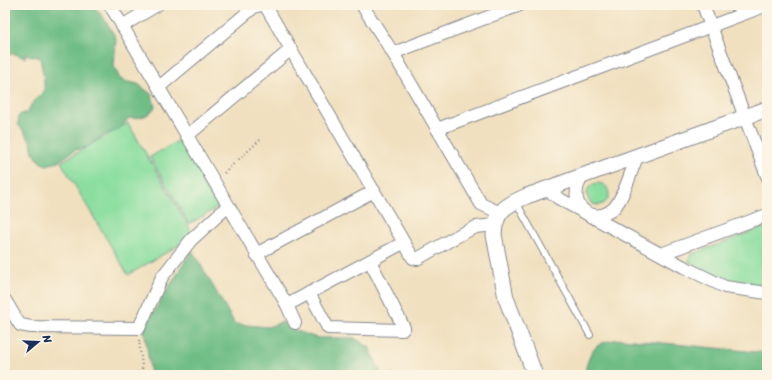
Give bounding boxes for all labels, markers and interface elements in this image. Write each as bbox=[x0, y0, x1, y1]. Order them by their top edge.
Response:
north arrow bbox=[18, 322, 58, 362]
text: N bbox=[36, 331, 57, 346]

